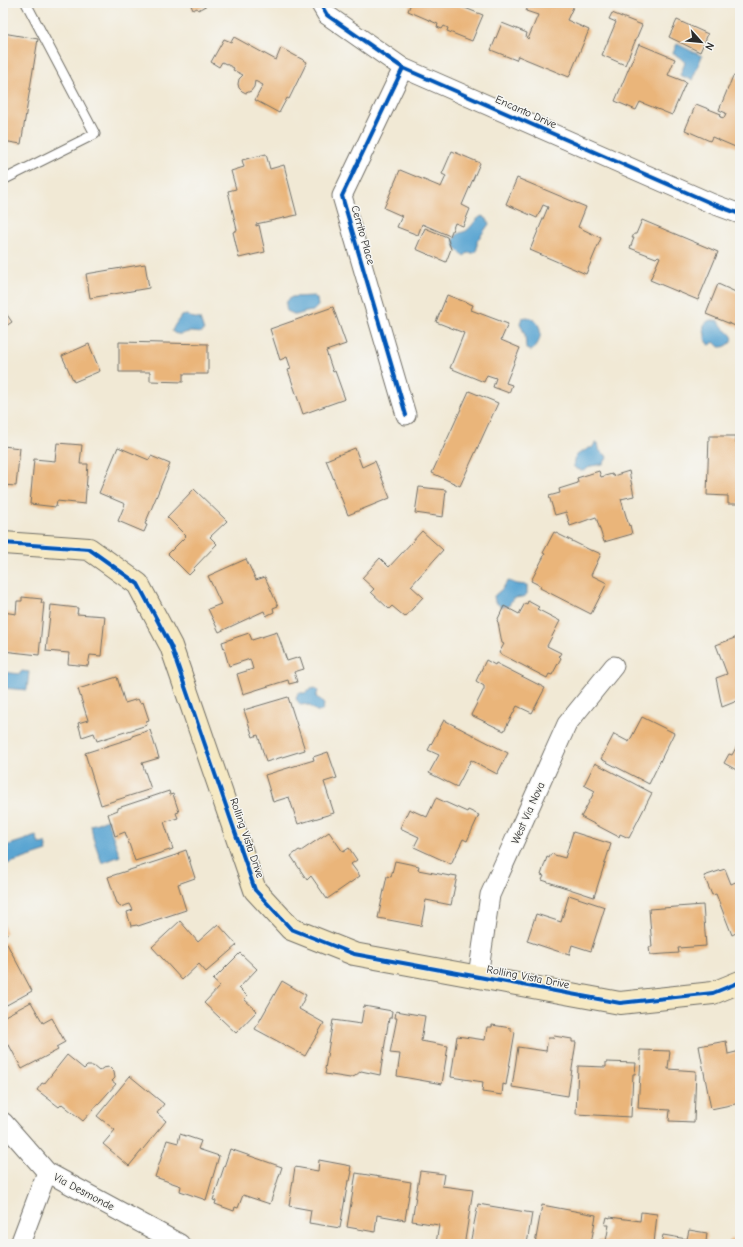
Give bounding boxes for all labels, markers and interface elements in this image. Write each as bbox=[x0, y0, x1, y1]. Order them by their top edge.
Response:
north arrow bbox=[681, 22, 721, 62]
text: N bbox=[702, 40, 717, 52]
street label: Encanto Drive bbox=[493, 93, 559, 132]
street label: Cerrito Place bbox=[348, 204, 378, 267]
street label: West Via Nova bbox=[509, 780, 547, 846]
street label: Rolling Vista Drive bbox=[227, 796, 267, 880]
street label: Rolling Vista Drive bbox=[486, 963, 571, 991]
street label: Via Desmonde bbox=[51, 1171, 117, 1214]

